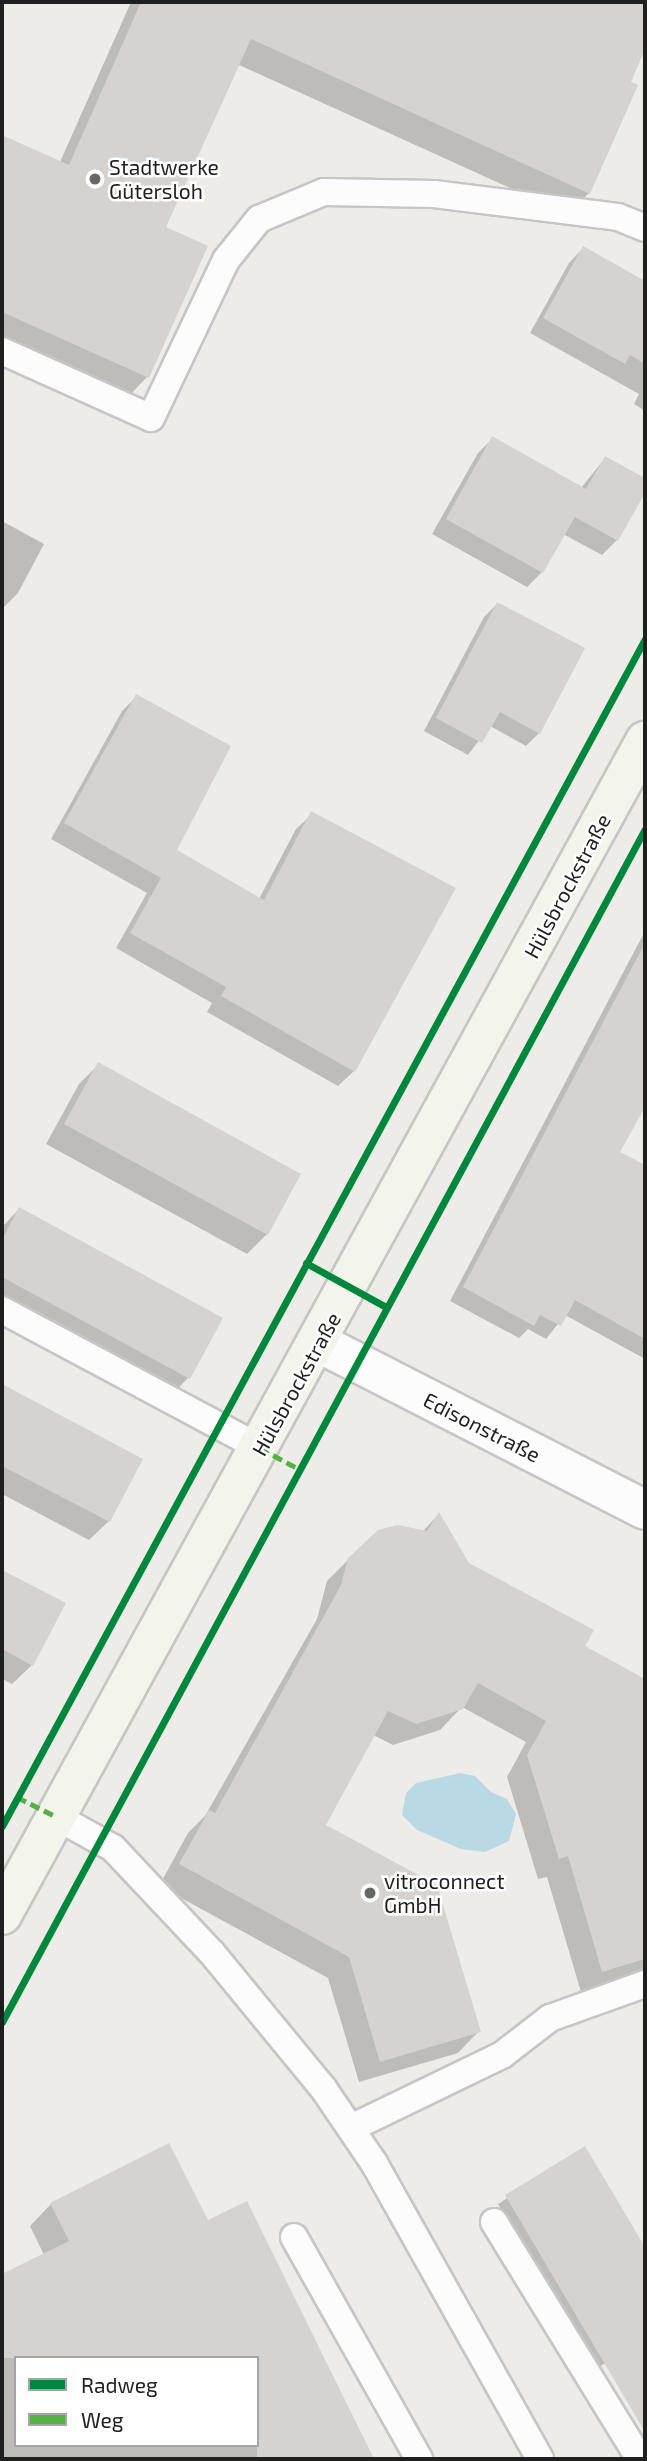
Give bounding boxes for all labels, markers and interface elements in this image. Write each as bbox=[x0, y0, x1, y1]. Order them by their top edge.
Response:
place label: Stadtwerke Gütersloh bbox=[109, 154, 219, 204]
marker: Stadtwerke Gütersloh bbox=[87, 171, 103, 187]
street label: Hülsbrockstraße bbox=[518, 809, 616, 963]
street label: Hülsbrockstraße bbox=[246, 1308, 346, 1460]
street label: Edisonstraße bbox=[419, 1387, 545, 1467]
place label: vitroconnect GmbH bbox=[384, 1868, 504, 1918]
marker: vitroconnect GmbH bbox=[362, 1885, 378, 1901]
legend bbox=[14, 2356, 259, 2447]
text: Radweg bbox=[81, 2372, 158, 2397]
text: Weg bbox=[81, 2407, 124, 2432]

